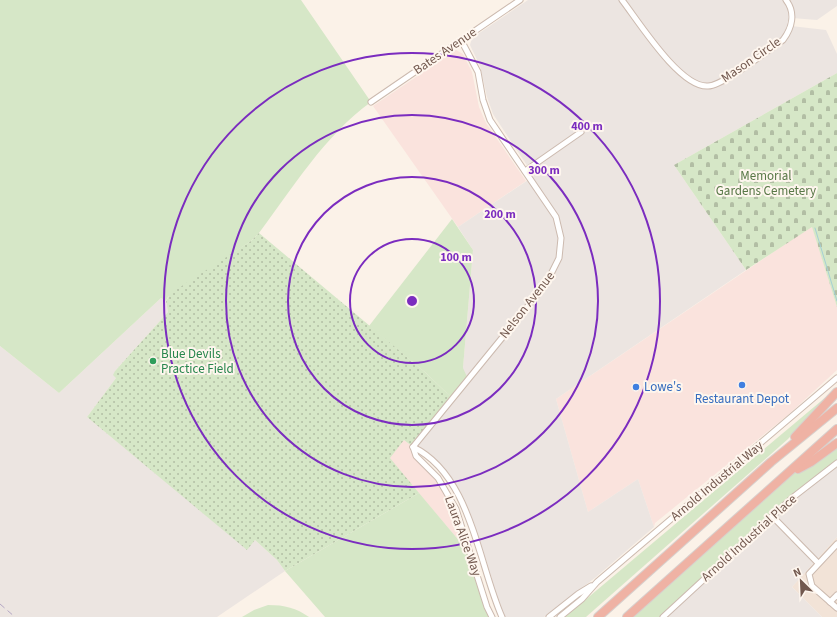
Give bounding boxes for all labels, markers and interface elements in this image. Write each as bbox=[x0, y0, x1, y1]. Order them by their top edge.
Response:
street label: Bates Avenue bbox=[410, 23, 480, 79]
street label: Mason Circle bbox=[718, 33, 784, 87]
text: 400 m bbox=[571, 118, 603, 135]
text: 300 m bbox=[528, 162, 560, 179]
park label: Memorial Gardens Cemetery bbox=[716, 167, 816, 200]
text: 200 m bbox=[484, 206, 516, 223]
text: 100 m bbox=[440, 249, 472, 266]
street label: Nelson Avenue bbox=[495, 268, 559, 342]
centre of rings bbox=[405, 294, 419, 308]
place label: Blue Devils Practice Field bbox=[161, 345, 234, 378]
marker: Blue Devils Practice Field bbox=[148, 356, 158, 366]
place label: Lowe's bbox=[644, 378, 682, 396]
marker: Restaurant Depot bbox=[737, 380, 747, 390]
marker: Lowe's bbox=[631, 382, 641, 392]
place label: Restaurant Depot bbox=[695, 390, 790, 408]
street label: Arnold Industrial Way bbox=[667, 437, 767, 525]
street label: Arnold Industrial Place bbox=[697, 490, 801, 586]
street label: Laura Alice Way bbox=[440, 493, 486, 579]
north arrow bbox=[781, 561, 821, 601]
text: N bbox=[791, 564, 804, 581]

